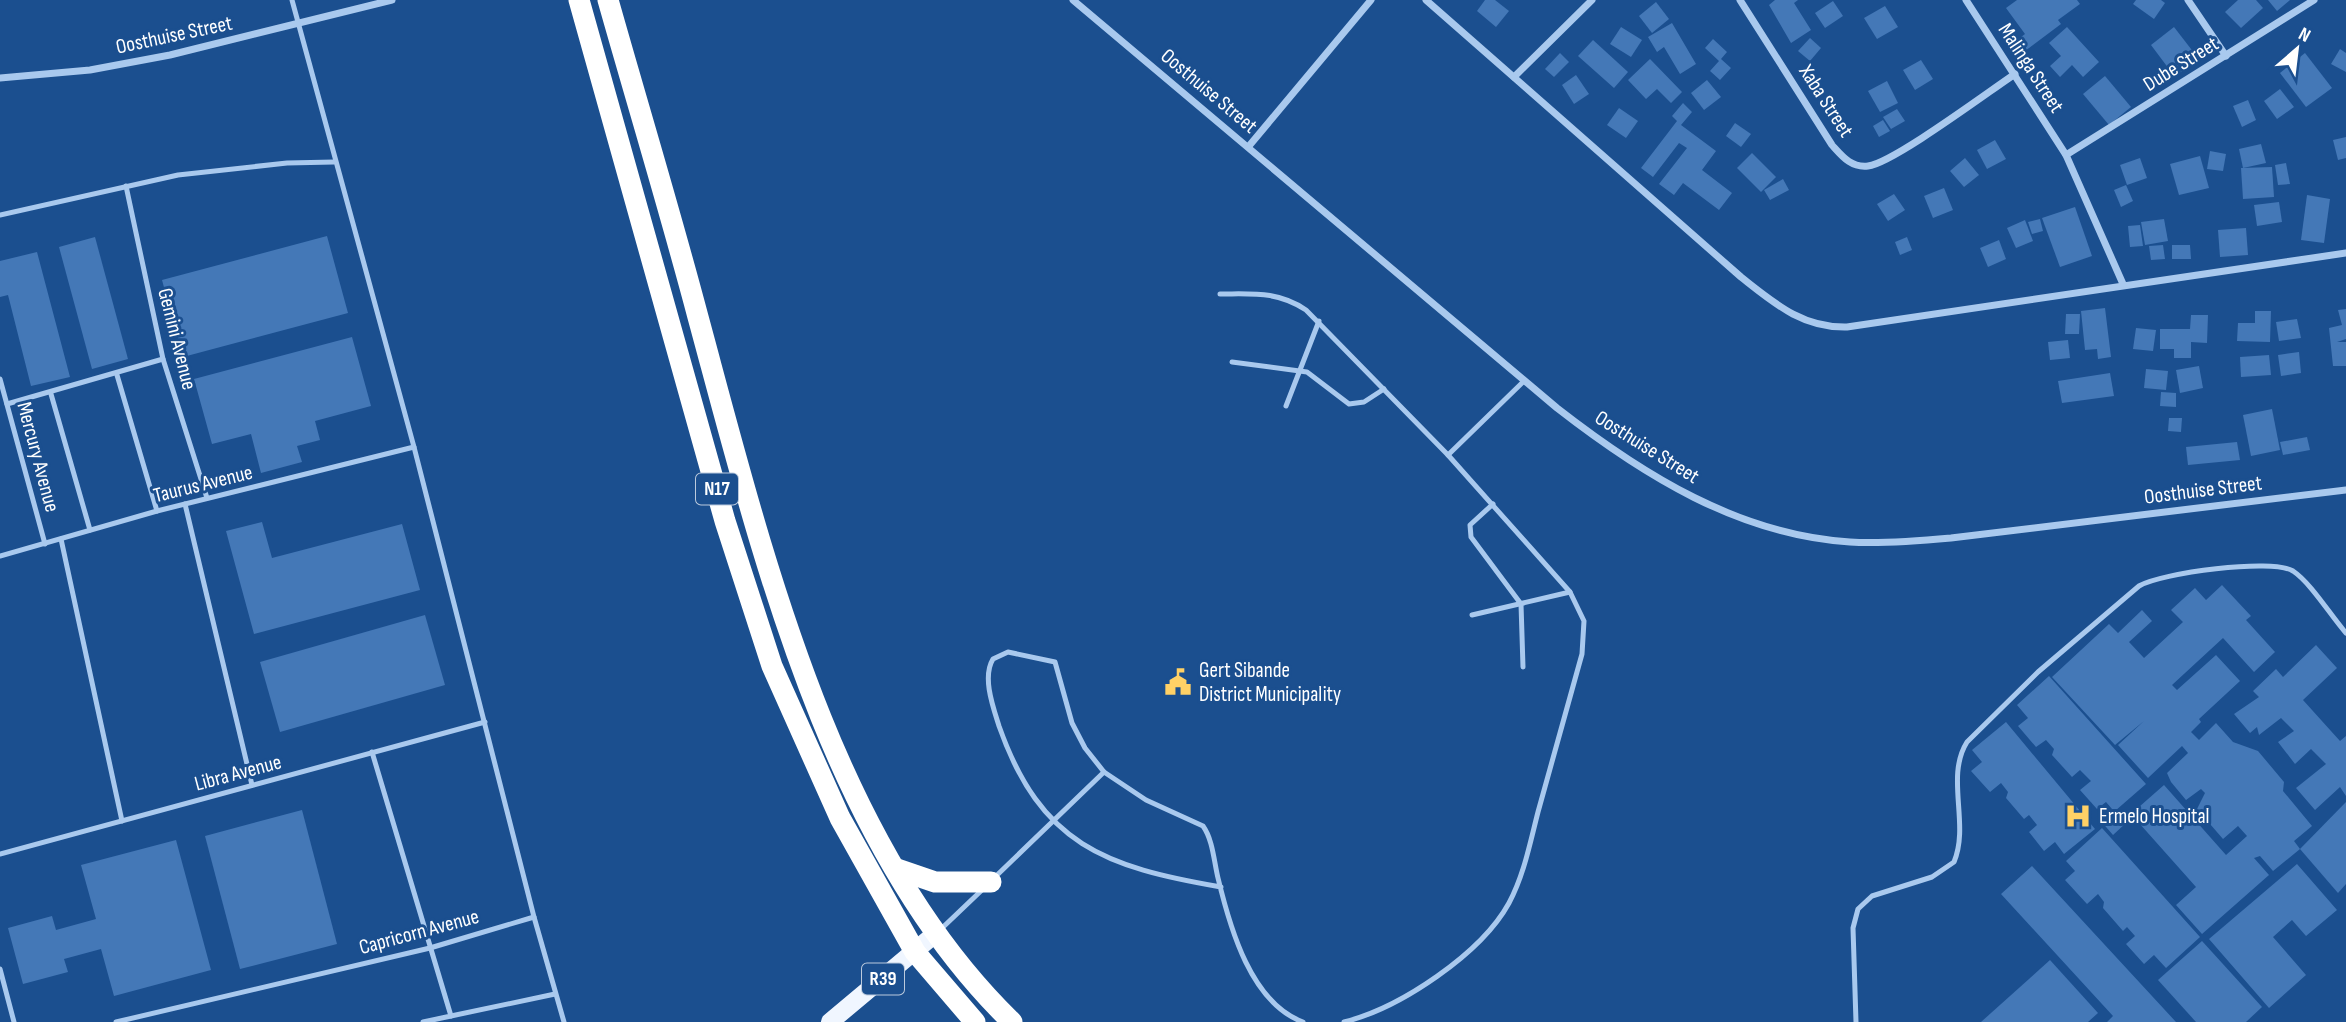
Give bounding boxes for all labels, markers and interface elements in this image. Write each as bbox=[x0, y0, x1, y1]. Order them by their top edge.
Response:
street label: Oosthuise Street bbox=[114, 10, 234, 60]
north arrow bbox=[2262, 14, 2332, 84]
street label: Malinga Street bbox=[1993, 19, 2069, 117]
text: N bbox=[2294, 23, 2314, 48]
street label: Dube Street bbox=[2139, 31, 2223, 97]
street label: Oosthuise Street bbox=[1156, 43, 1262, 139]
street label: Xaba Street bbox=[1793, 59, 1859, 142]
street label: Gemini Avenue bbox=[152, 286, 202, 392]
street label: Mercury Avenue bbox=[11, 399, 65, 515]
street label: Oosthuise Street bbox=[1590, 405, 1704, 489]
street label: Taurus Avenue bbox=[151, 460, 255, 508]
street label: Oosthuise Street bbox=[2143, 470, 2263, 510]
road number: N17 bbox=[696, 474, 738, 504]
place label: Gert Sibande District Municipality bbox=[1199, 658, 1341, 707]
public building icon: Gert Sibande District Municipality bbox=[1163, 667, 1193, 697]
street label: Libra Avenue bbox=[192, 749, 284, 797]
hospital icon: Ermelo Hospital bbox=[2063, 801, 2093, 831]
place label: Ermelo Hospital bbox=[2099, 804, 2209, 829]
street label: Capricorn Avenue bbox=[356, 904, 482, 960]
road number: R39 bbox=[862, 964, 904, 995]

